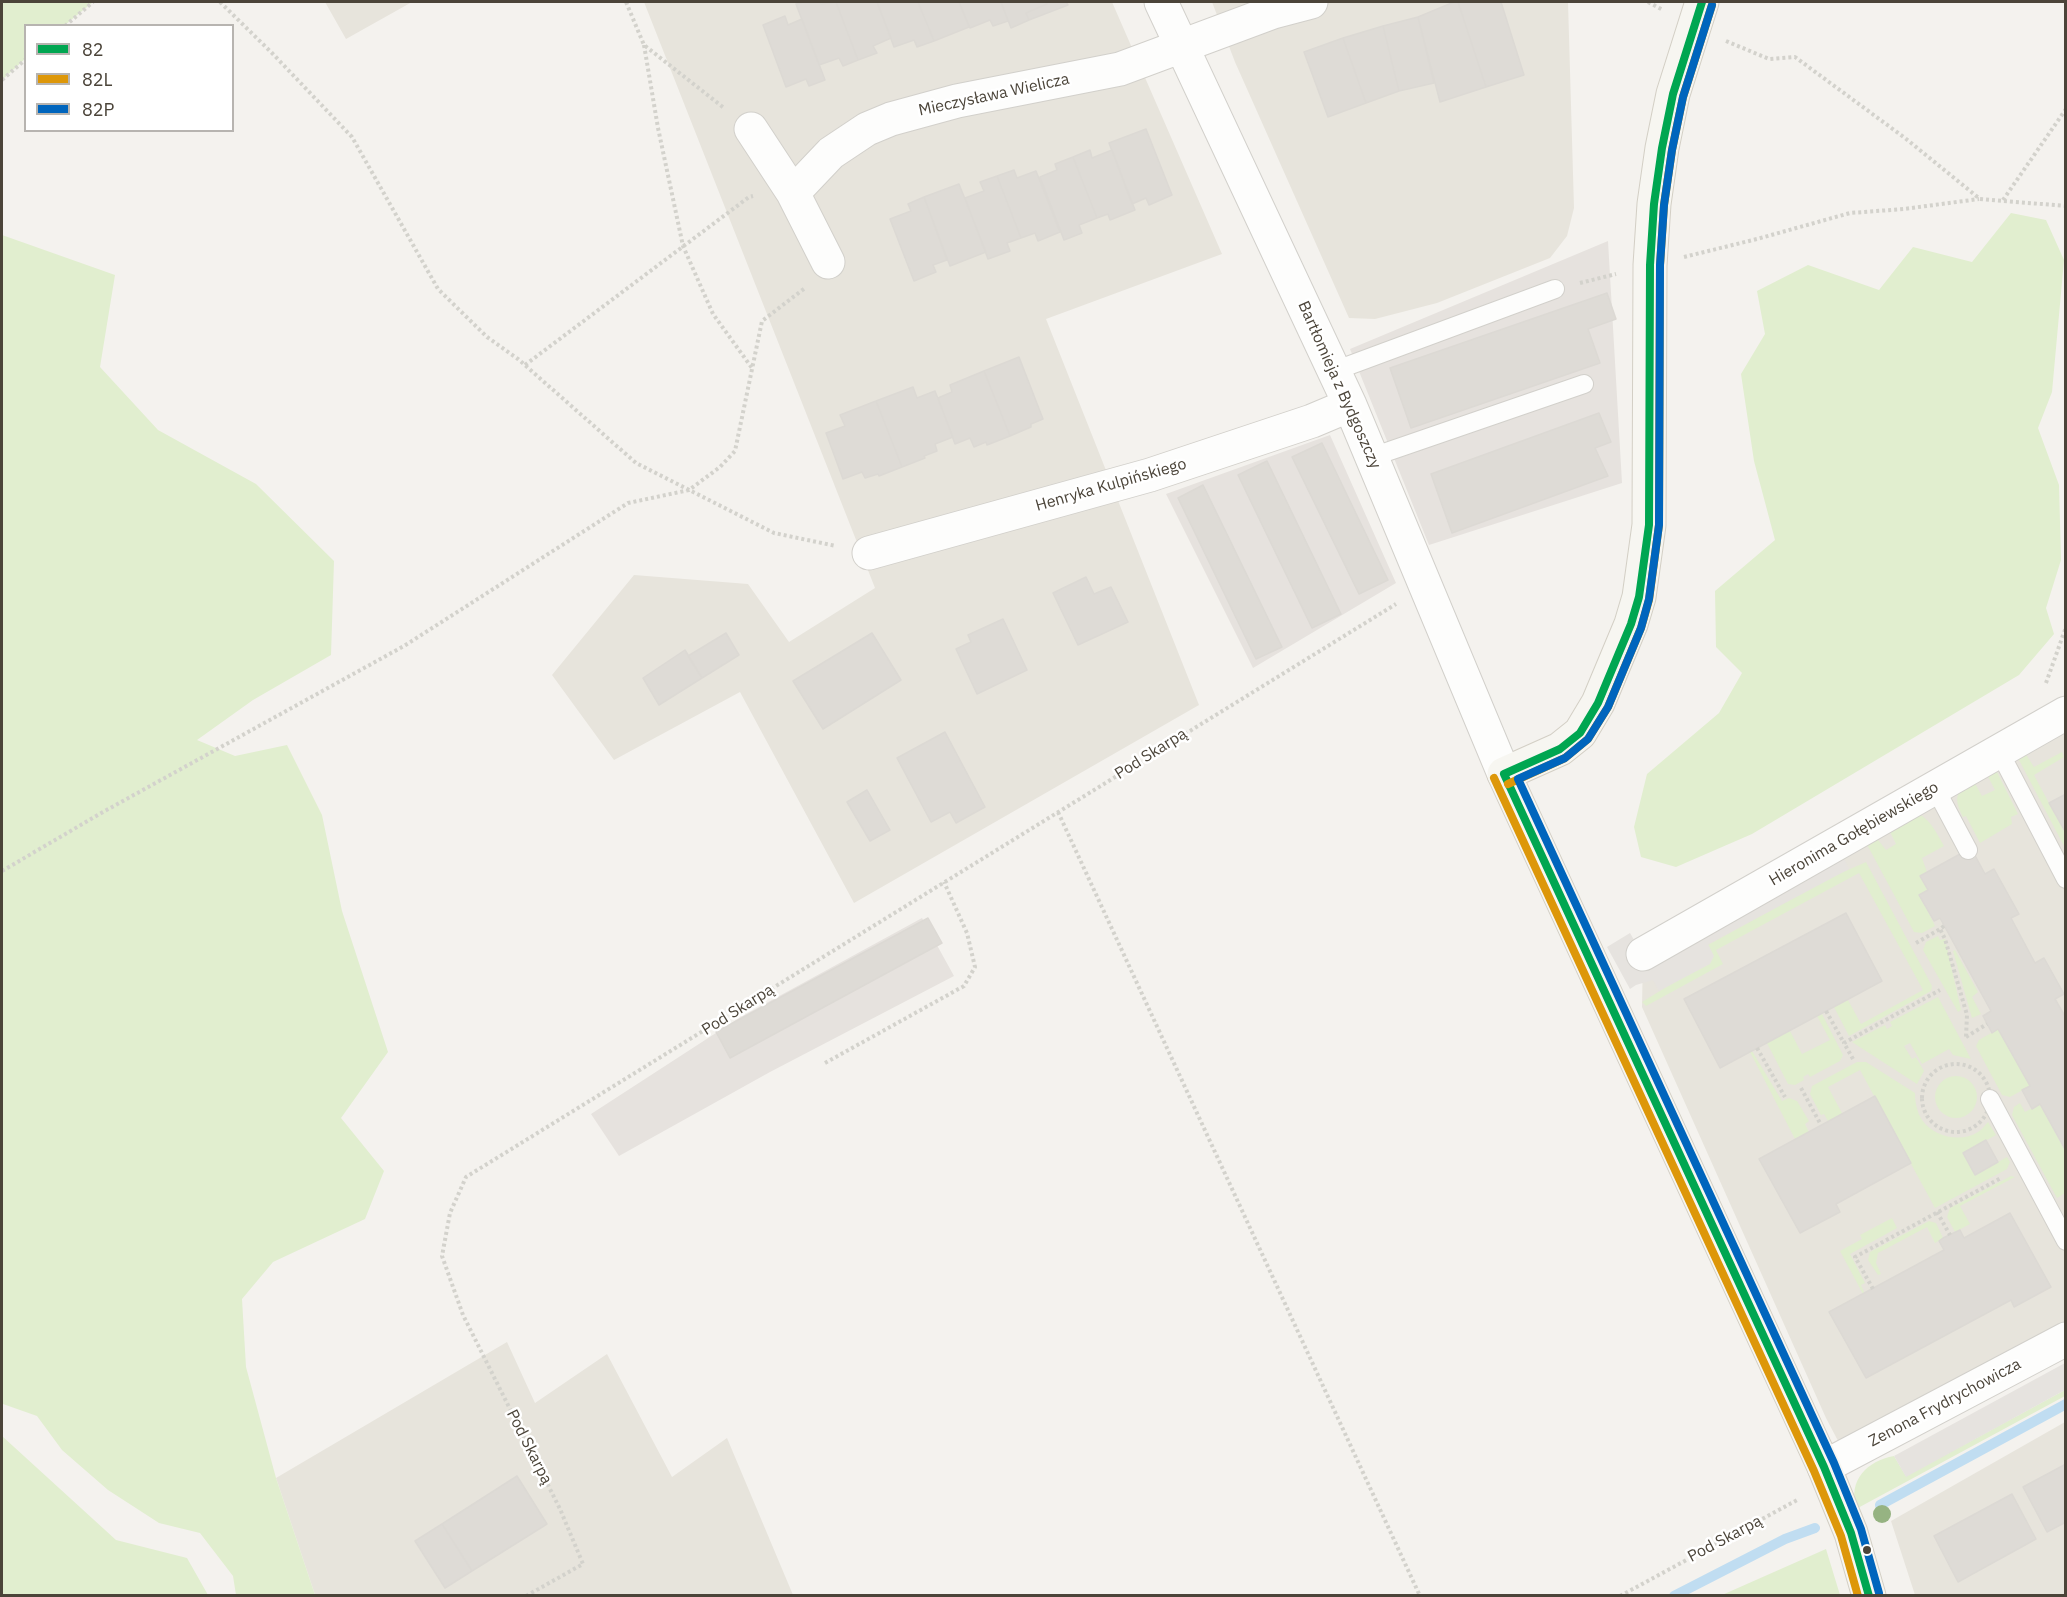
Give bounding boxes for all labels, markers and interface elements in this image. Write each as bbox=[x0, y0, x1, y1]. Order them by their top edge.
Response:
legend bbox=[24, 24, 234, 132]
text: 82 bbox=[82, 38, 104, 61]
text: 82L bbox=[82, 68, 113, 91]
street label: Mieczysława Wielicza bbox=[917, 70, 1071, 120]
text: 82P bbox=[82, 98, 115, 121]
street label: Bartłomieja z Bydgoszczy bbox=[1293, 298, 1385, 472]
street label: Henryka Kulpińskiego bbox=[1033, 454, 1189, 516]
street label: Pod Skarpą bbox=[1111, 724, 1191, 784]
street label: Hieronima Gołębiewskiego bbox=[1766, 778, 1942, 890]
street label: Pod Skarpą bbox=[698, 980, 778, 1040]
street label: Zenona Frydrychowicza bbox=[1866, 1355, 2024, 1451]
street label: Pod Skarpą bbox=[502, 1406, 556, 1488]
street label: Pod Skarpą bbox=[1685, 1511, 1765, 1567]
unlabelled marker bbox=[1861, 1544, 1873, 1556]

